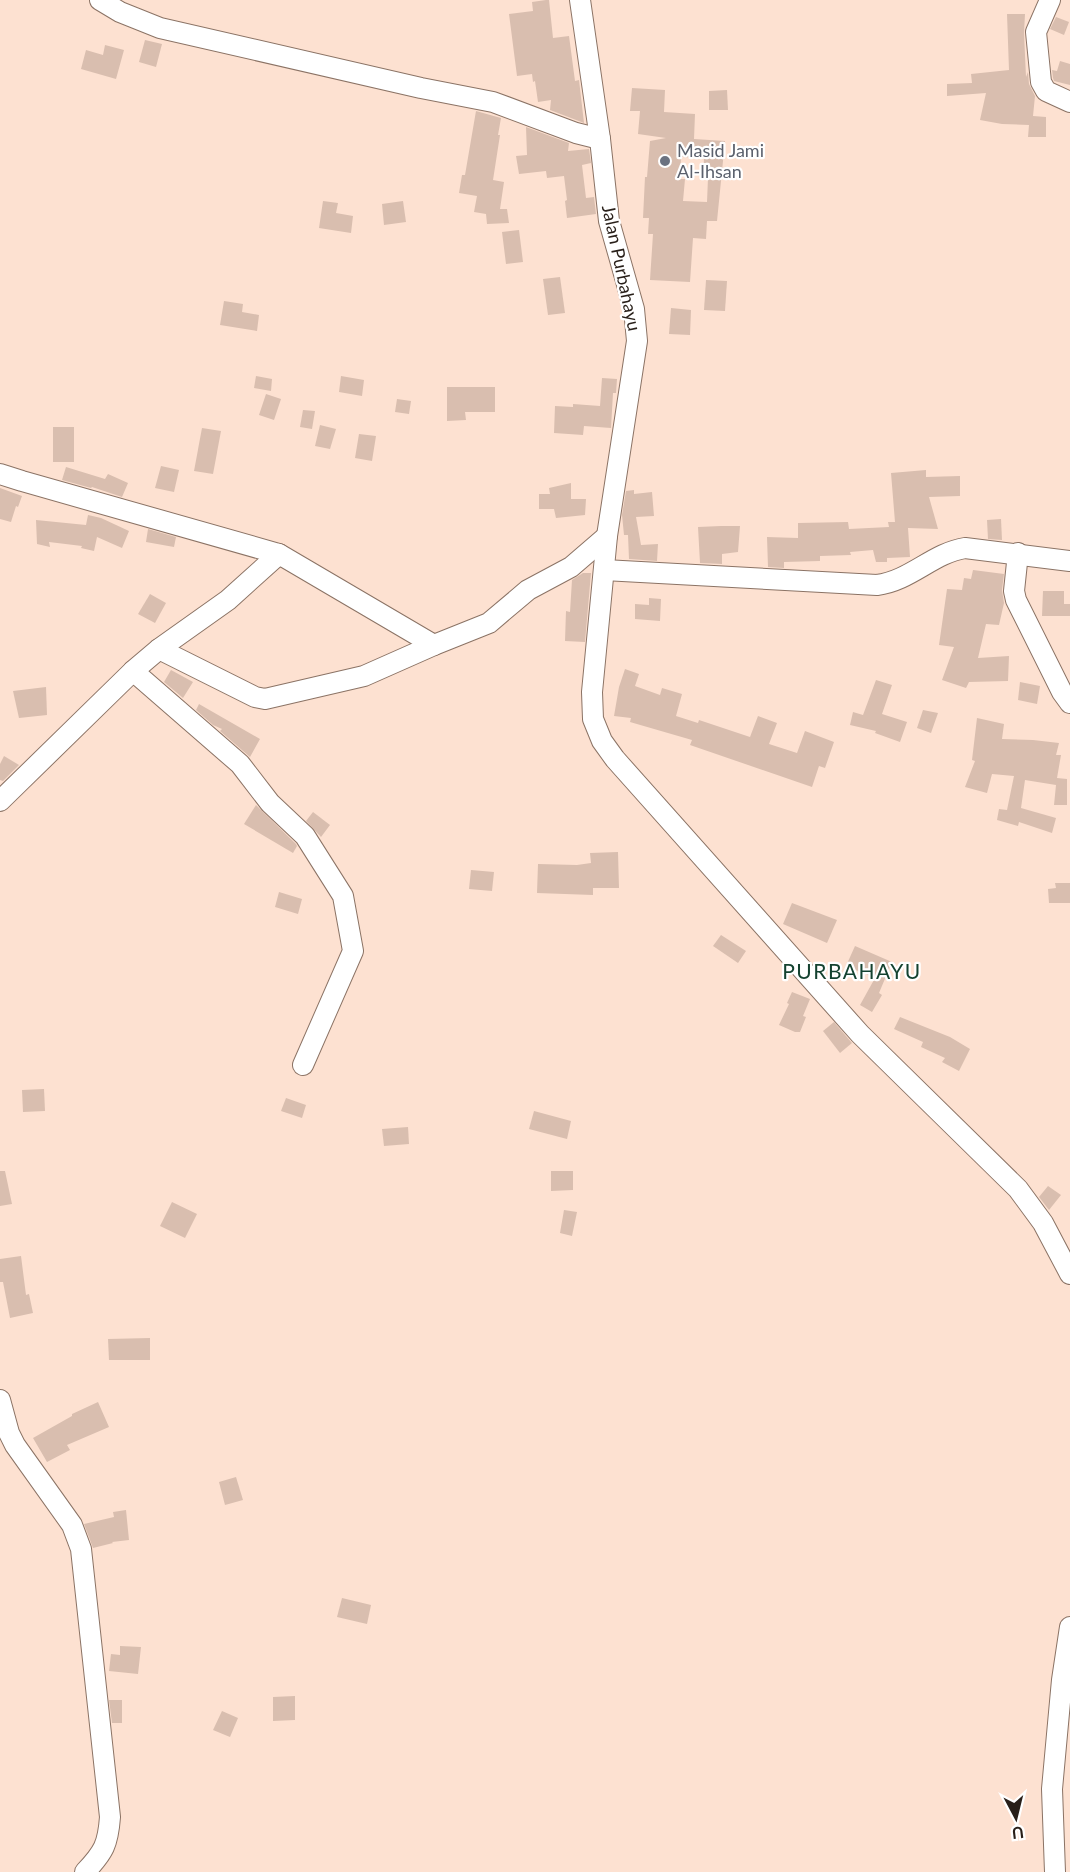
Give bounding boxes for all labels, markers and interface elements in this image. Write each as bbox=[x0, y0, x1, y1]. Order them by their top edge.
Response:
place label: Masid Jami Al-Ihsan bbox=[677, 139, 764, 182]
marker: Masid Jami Al-Ihsan bbox=[658, 154, 672, 168]
street label: Jalan Purbahayu bbox=[598, 203, 646, 333]
district label: PURBAHAYU bbox=[782, 958, 922, 983]
north arrow bbox=[986, 1788, 1046, 1848]
text: U bbox=[1011, 1823, 1025, 1844]

